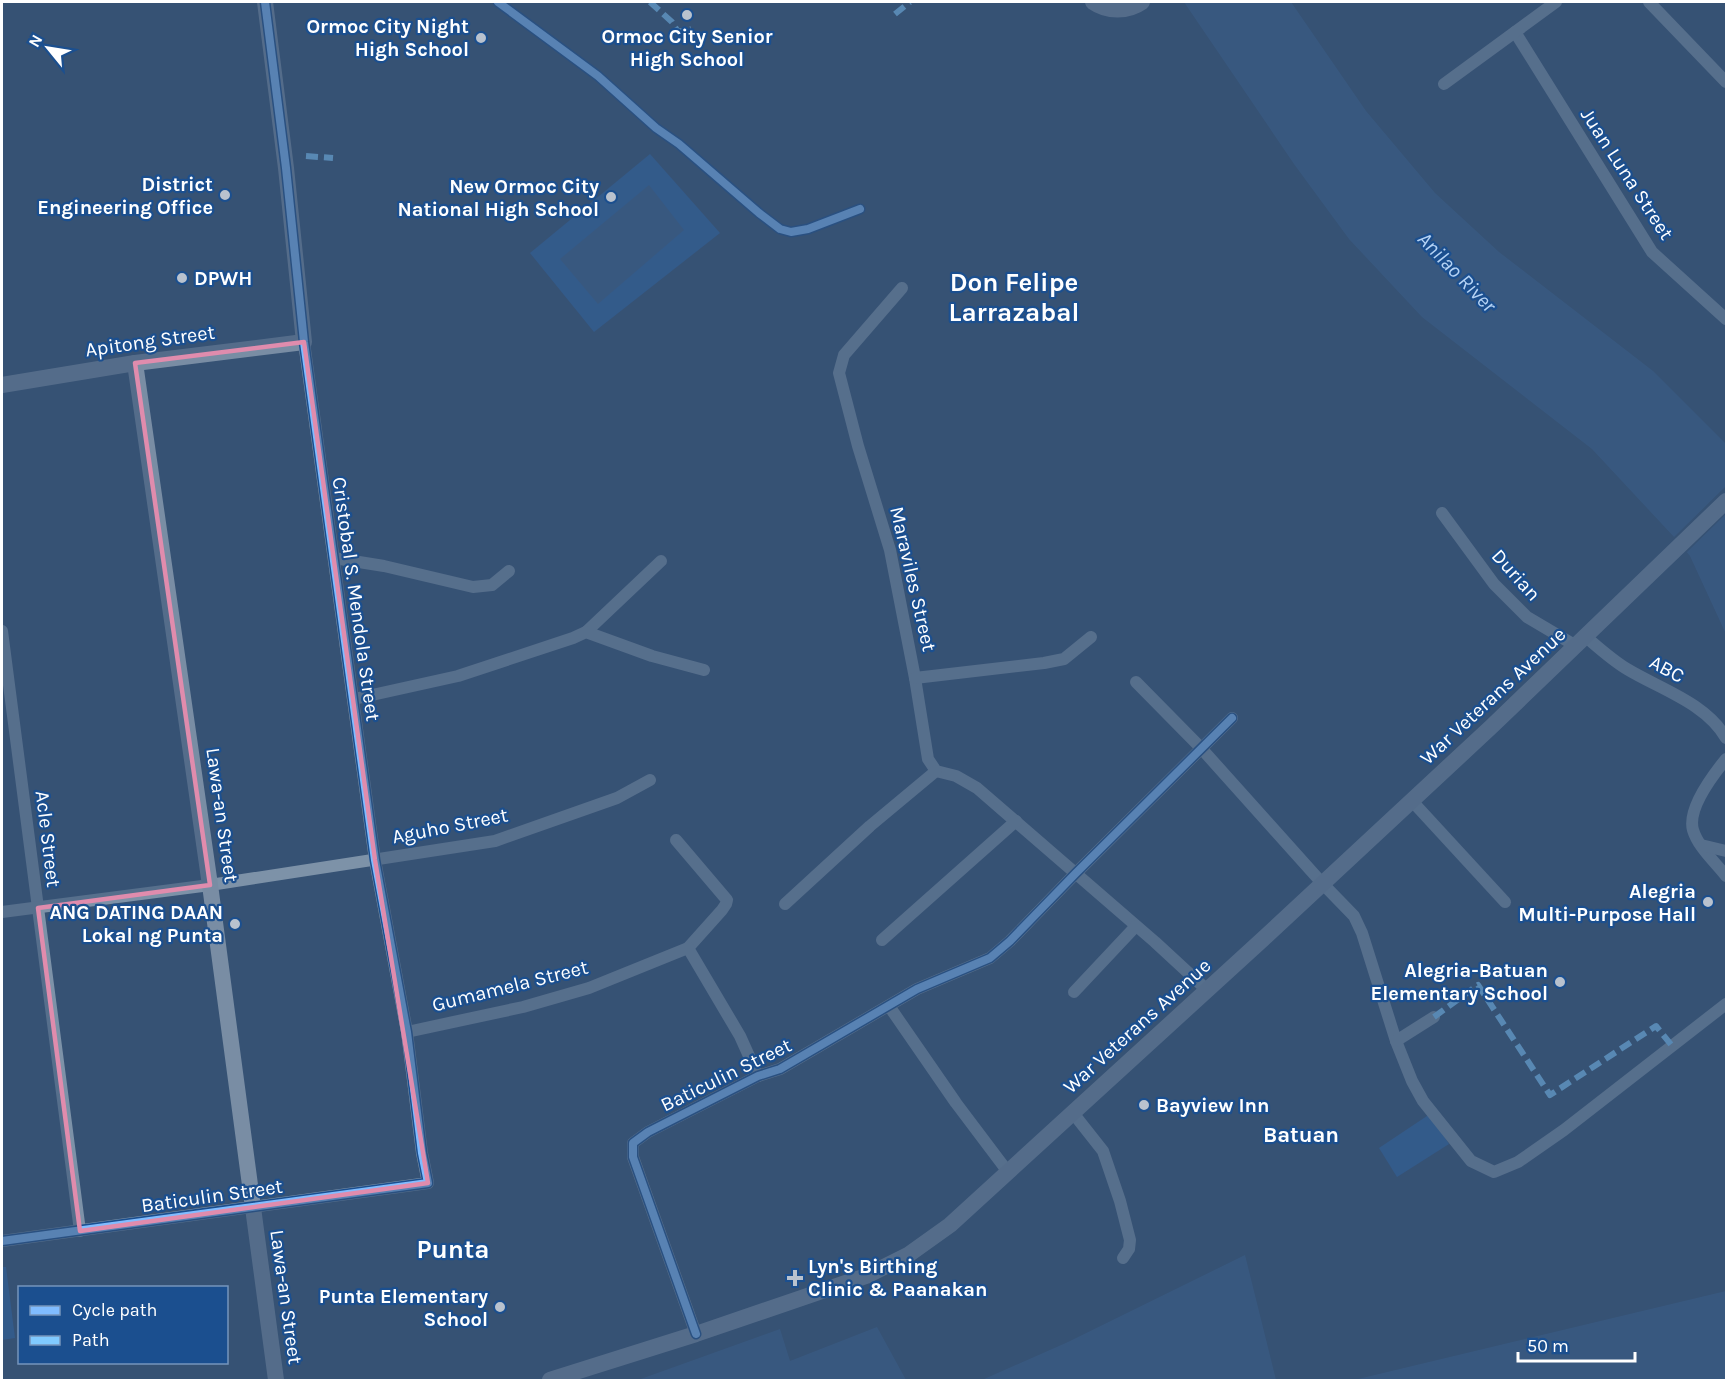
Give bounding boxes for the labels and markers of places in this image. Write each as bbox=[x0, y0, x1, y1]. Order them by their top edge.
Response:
marker: Ormoc City Senior High School bbox=[680, 8, 694, 22]
place label: Ormoc City Night High School bbox=[306, 15, 469, 61]
place label: Ormoc City Senior High School bbox=[601, 25, 773, 71]
marker: Ormoc City Night High School bbox=[474, 31, 488, 45]
place label: District Engineering Office bbox=[37, 173, 213, 219]
place label: New Ormoc City National High School bbox=[398, 175, 599, 221]
marker: District Engineering Office bbox=[218, 188, 232, 202]
marker: New Ormoc City National High School bbox=[604, 190, 618, 204]
place label: DPWH bbox=[194, 267, 252, 290]
marker: DPWH bbox=[175, 271, 189, 285]
place label: Alegria Multi-Purpose Hall bbox=[1518, 880, 1696, 926]
marker: Alegria Multi-Purpose Hall bbox=[1701, 895, 1715, 909]
place label: ANG DATING DAAN Lokal ng Punta bbox=[49, 901, 223, 947]
marker: ANG DATING DAAN Lokal ng Punta bbox=[228, 917, 242, 931]
place label: Alegria-Batuan Elementary School bbox=[1370, 959, 1548, 1005]
marker: Alegria-Batuan Elementary School bbox=[1553, 975, 1567, 989]
place label: Bayview Inn bbox=[1156, 1094, 1270, 1117]
marker: Bayview Inn bbox=[1137, 1098, 1151, 1112]
place label: Lyn's Birthing Clinic & Paanakan bbox=[808, 1255, 988, 1301]
marker: Lyn's Birthing Clinic & Paanakan bbox=[786, 1269, 804, 1287]
place label: Punta Elementary School bbox=[319, 1285, 488, 1331]
marker: Punta Elementary School bbox=[493, 1300, 507, 1314]

